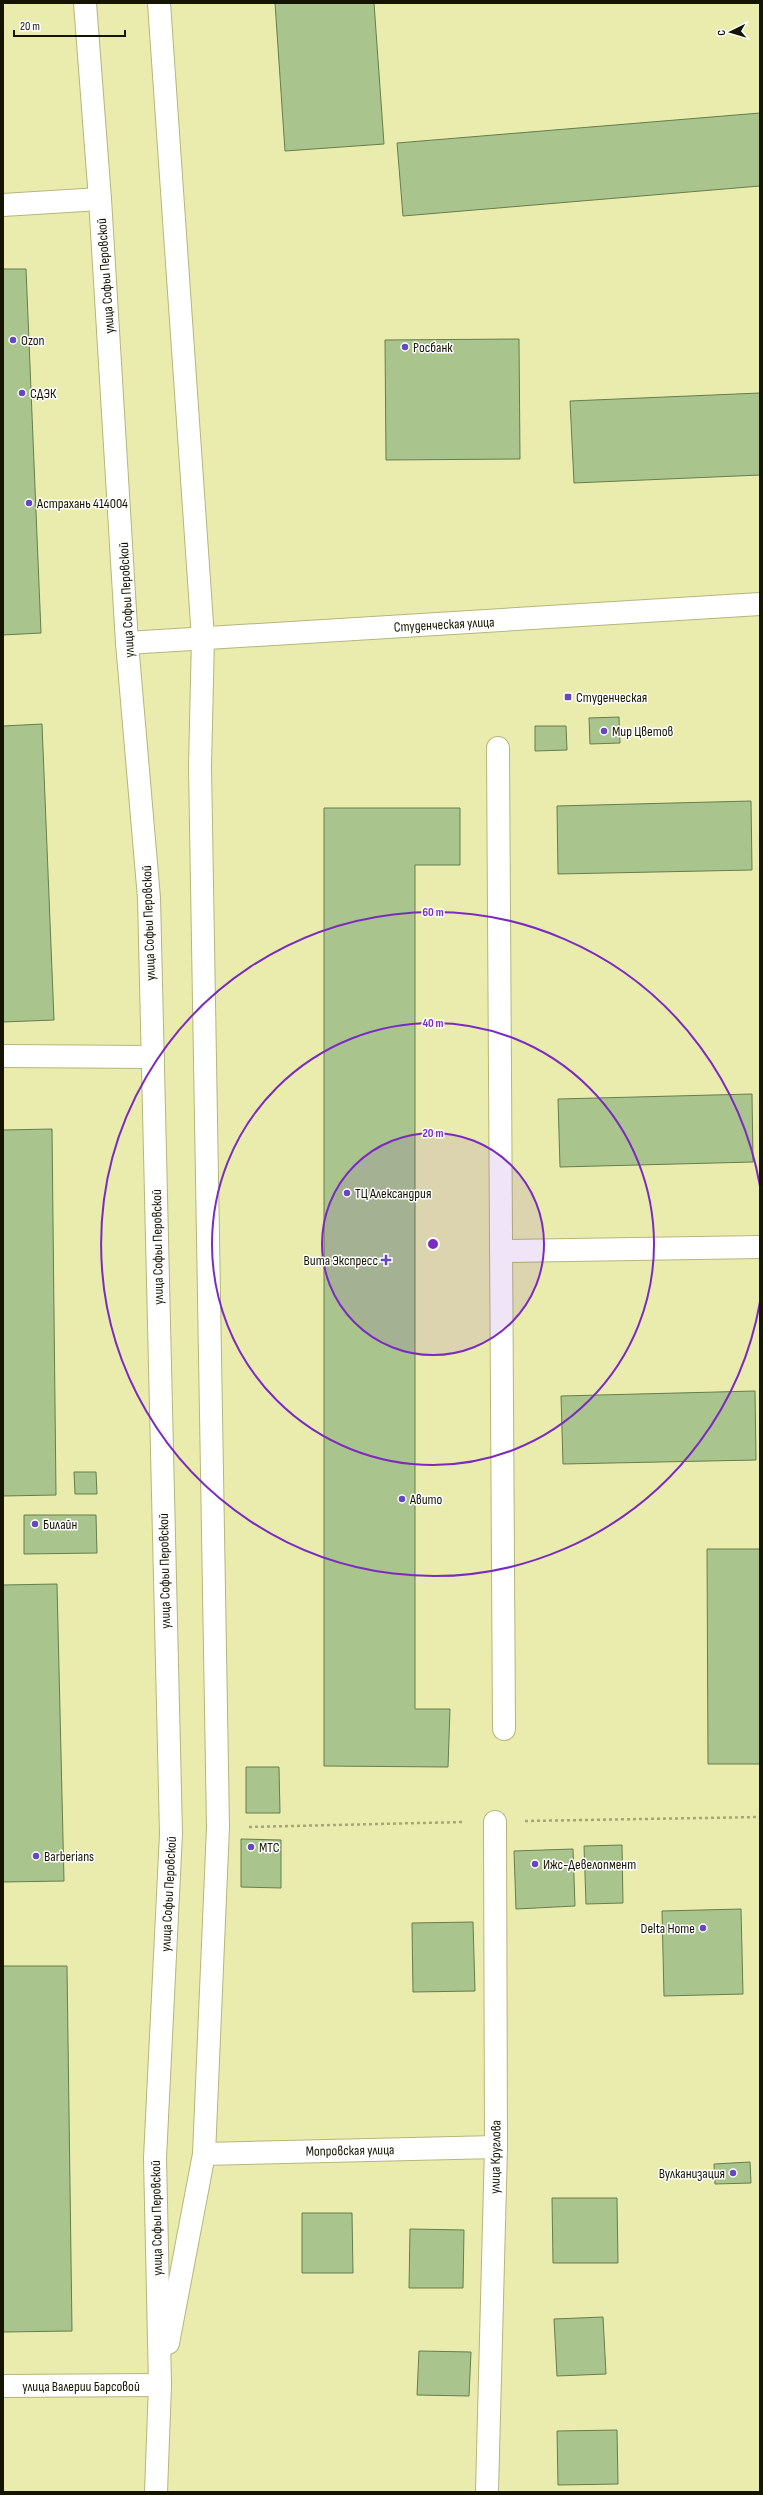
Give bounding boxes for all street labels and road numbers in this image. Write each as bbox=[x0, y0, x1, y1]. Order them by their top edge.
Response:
street label: улица Софьи Перовской bbox=[93, 218, 118, 334]
street label: улица Софьи Перовской bbox=[115, 542, 138, 658]
street label: Студенческая улица bbox=[393, 613, 495, 636]
street label: улица Софьи Перовской bbox=[138, 865, 159, 981]
street label: улица Софьи Перовской bbox=[148, 1189, 167, 1305]
street label: улица Софьи Перовской bbox=[155, 1513, 174, 1629]
street label: улица Софьи Перовской bbox=[157, 1836, 180, 1952]
street label: улица Круглова bbox=[486, 2120, 505, 2194]
street label: Мопровская улица bbox=[305, 2141, 395, 2160]
street label: улица Софьи Перовской bbox=[147, 2160, 166, 2276]
street label: улица Валерии Барсовой bbox=[22, 2378, 140, 2395]

